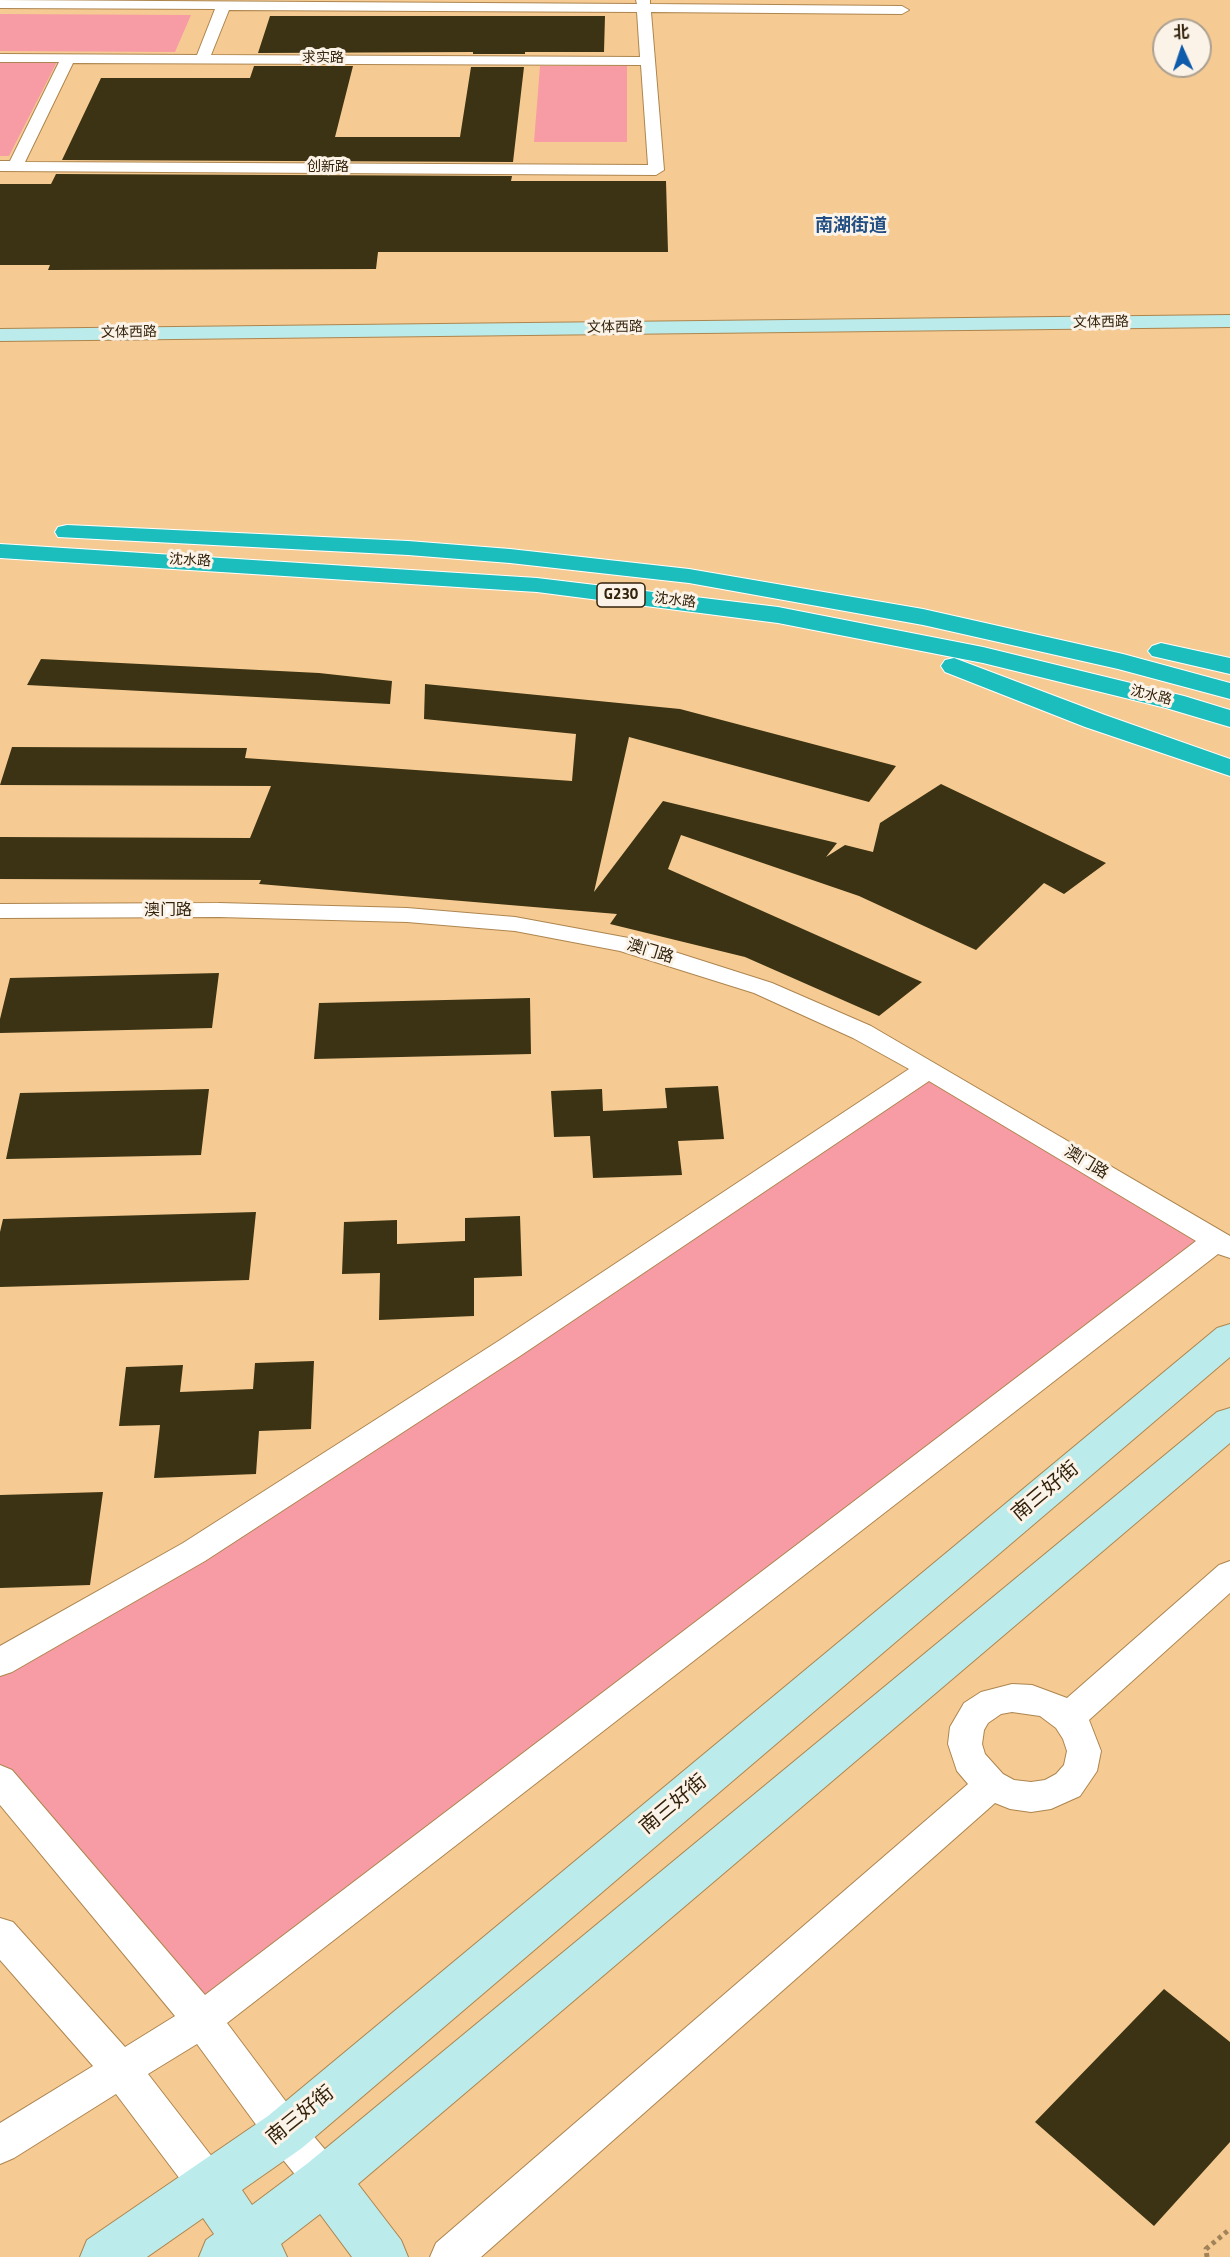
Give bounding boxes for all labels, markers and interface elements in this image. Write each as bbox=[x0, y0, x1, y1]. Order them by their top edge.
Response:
north arrow bbox=[1152, 18, 1212, 78]
text: 北 bbox=[1173, 20, 1190, 44]
street label: 求实路 bbox=[302, 51, 344, 67]
street label: 创新路 bbox=[307, 160, 349, 176]
district label: 南湖街道 bbox=[815, 216, 887, 238]
street label: 文体西路 bbox=[1073, 314, 1129, 332]
street label: 文体西路 bbox=[587, 319, 643, 337]
street label: 文体西路 bbox=[101, 324, 157, 342]
street label: 沈水路 bbox=[169, 552, 211, 570]
road number: G230 bbox=[597, 583, 645, 607]
street label: 沈水路 bbox=[653, 590, 697, 612]
street label: 沈水路 bbox=[1129, 683, 1173, 709]
street label: 澳门路 bbox=[144, 901, 192, 921]
street label: 澳门路 bbox=[624, 936, 676, 968]
street label: 澳门路 bbox=[1060, 1142, 1112, 1184]
street label: 南三好街 bbox=[1008, 1457, 1084, 1527]
street label: 南三好街 bbox=[636, 1770, 712, 1840]
street label: 南三好街 bbox=[262, 2082, 340, 2150]

